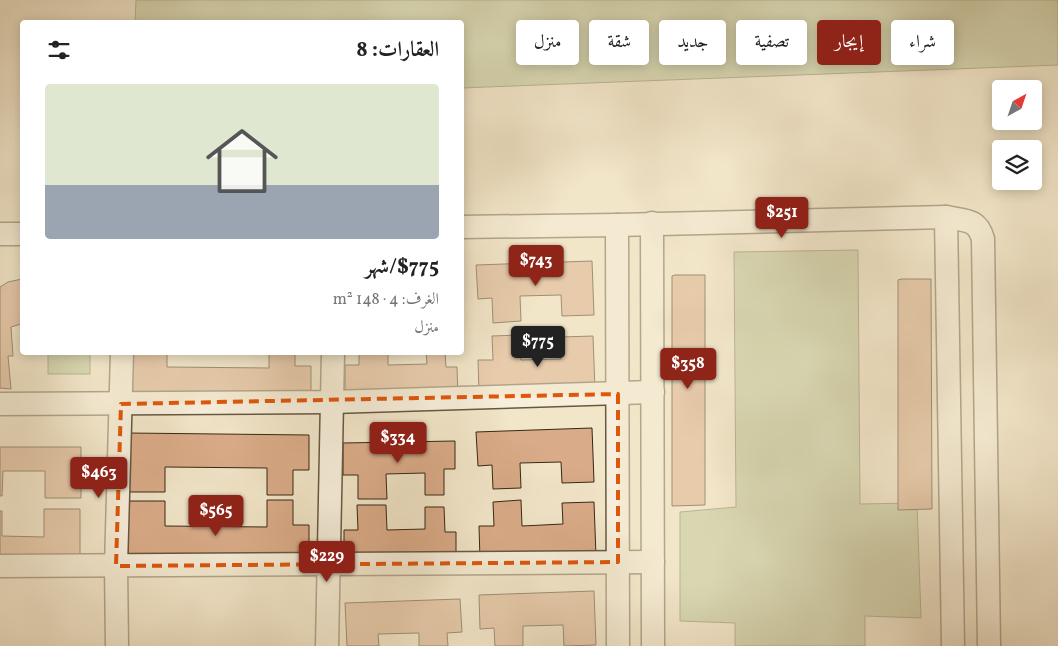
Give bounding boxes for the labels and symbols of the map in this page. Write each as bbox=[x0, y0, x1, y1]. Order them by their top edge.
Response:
north arrow bbox=[992, 80, 1042, 130]
pin: $251 bbox=[752, 196, 812, 239]
pin: $743 bbox=[506, 244, 566, 287]
pin: $775 bbox=[508, 326, 568, 368]
pin: $358 bbox=[658, 348, 718, 390]
pin: $334 bbox=[368, 422, 428, 464]
pin: $463 bbox=[69, 456, 129, 499]
pin: $565 bbox=[186, 494, 246, 537]
pin: $229 bbox=[297, 540, 357, 583]

